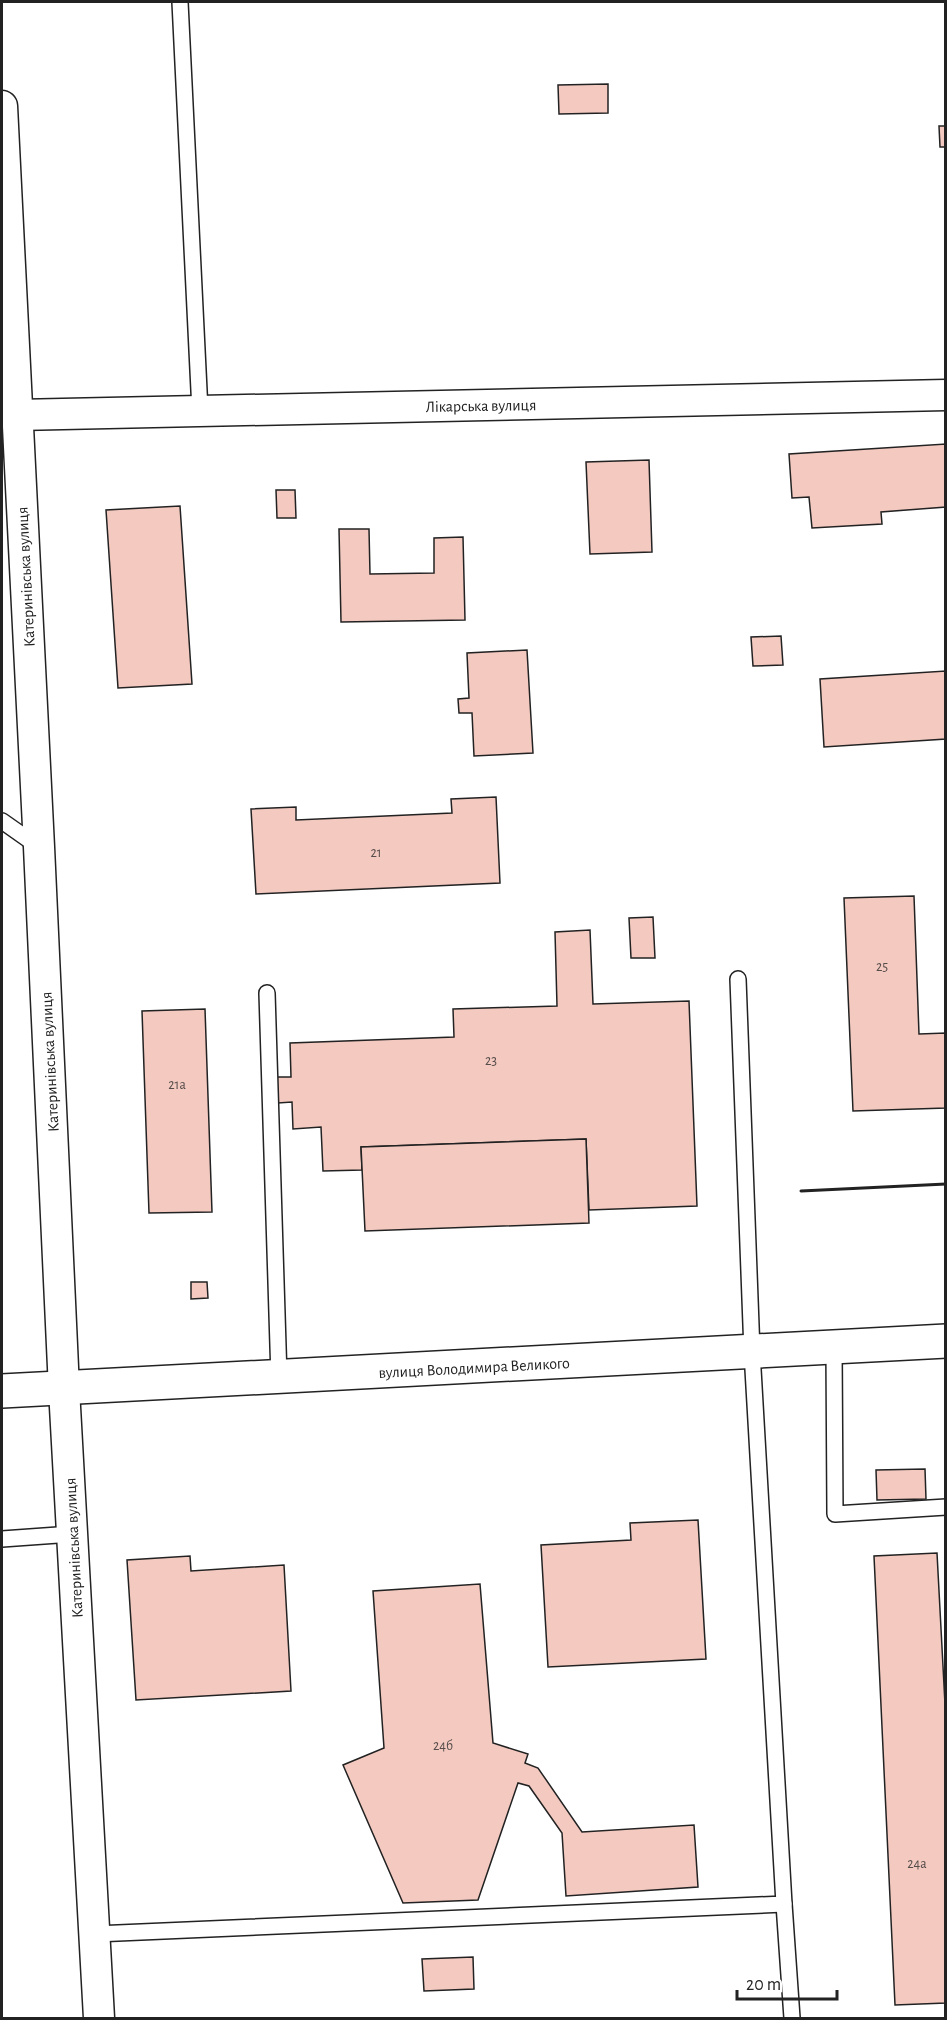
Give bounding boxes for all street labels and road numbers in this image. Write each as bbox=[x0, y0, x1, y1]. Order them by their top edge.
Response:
street label: Лікарська вулиця bbox=[425, 397, 537, 416]
street label: Катеринівська вулиця bbox=[14, 506, 39, 647]
street label: Катеринівська вулиця bbox=[38, 991, 63, 1132]
street label: вулиця Володимира Великого bbox=[378, 1355, 570, 1382]
street label: Катеринівська вулиця bbox=[62, 1477, 87, 1618]

